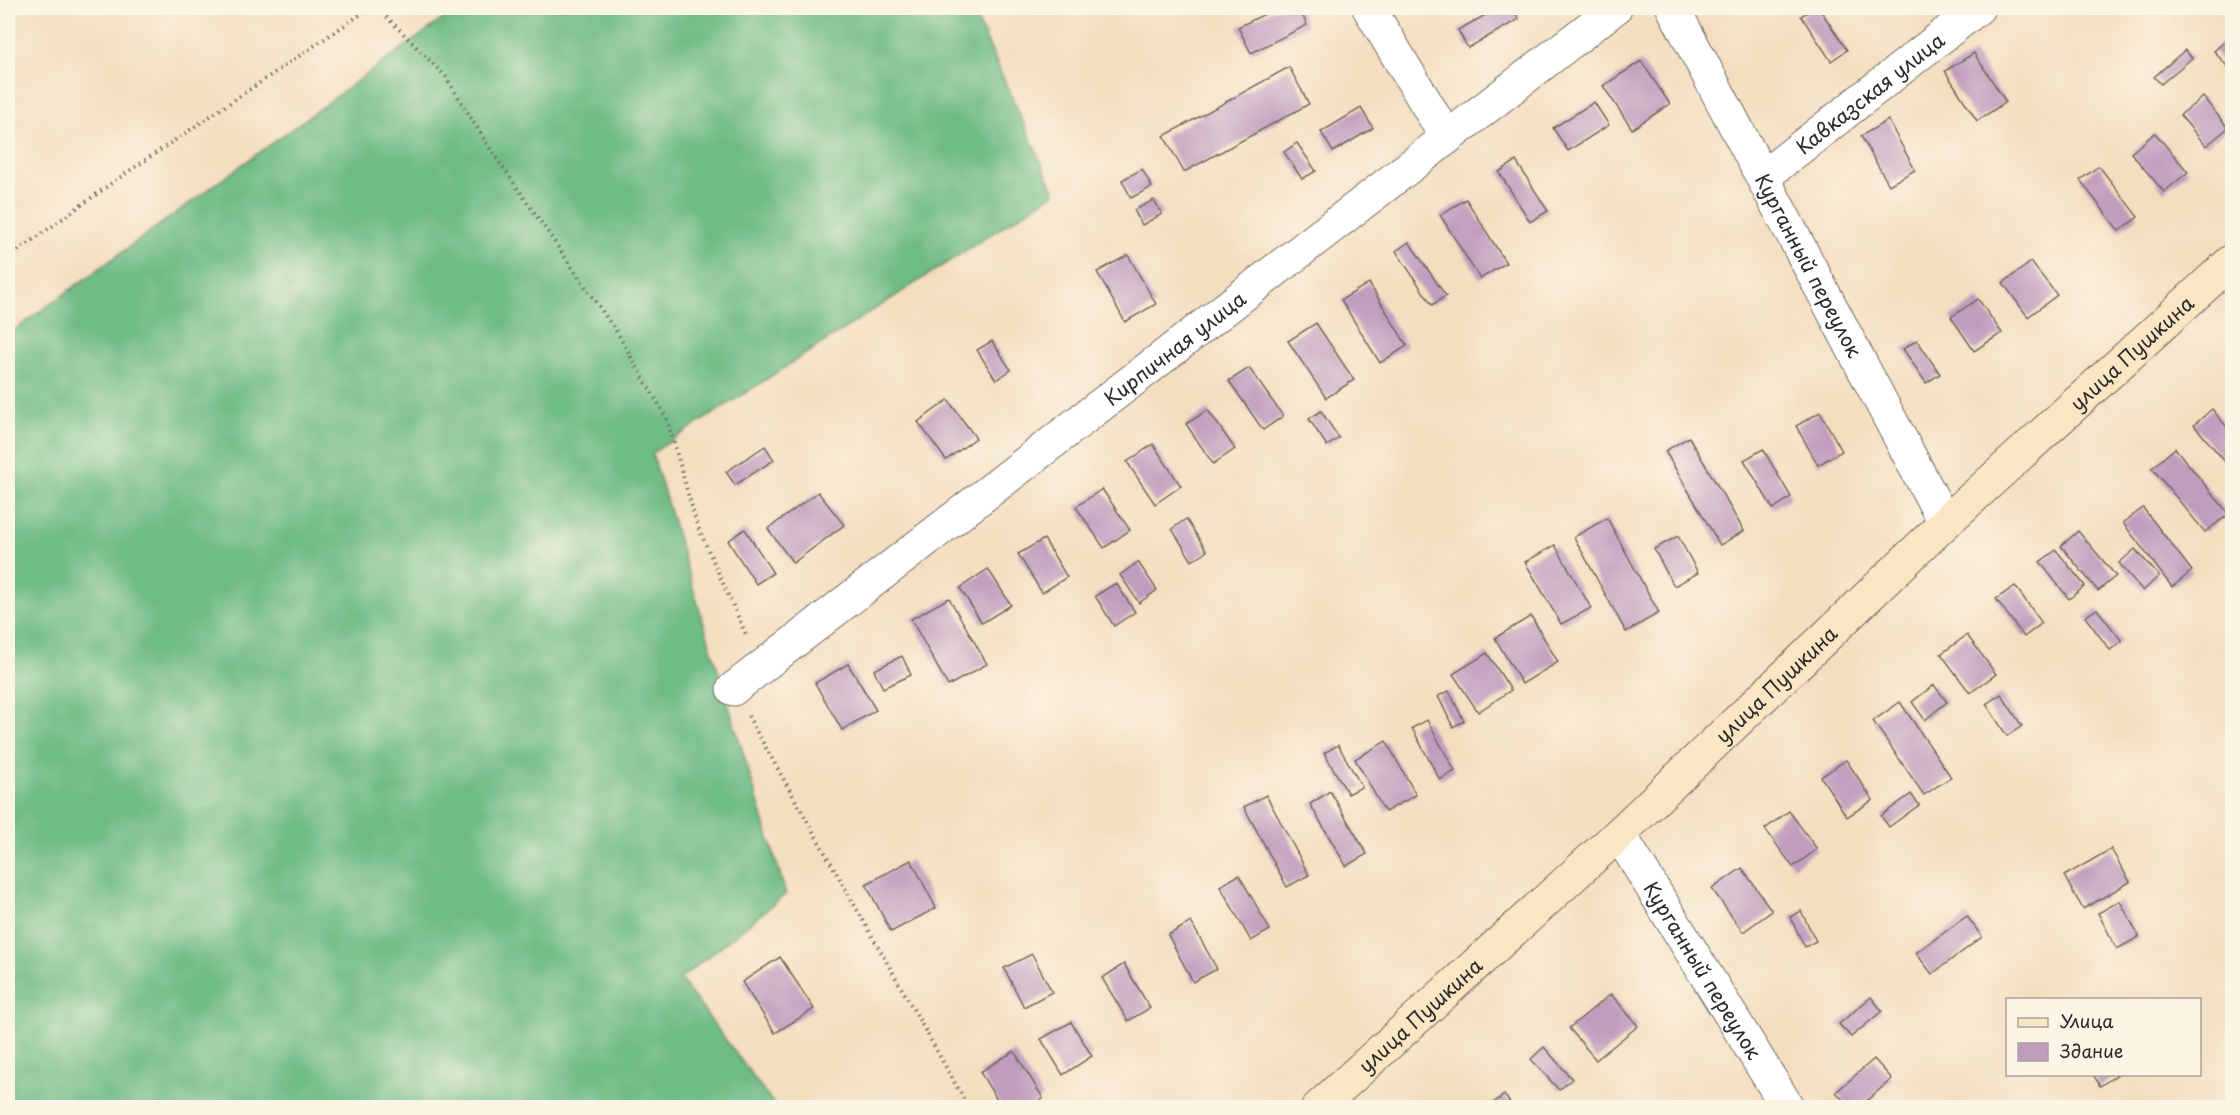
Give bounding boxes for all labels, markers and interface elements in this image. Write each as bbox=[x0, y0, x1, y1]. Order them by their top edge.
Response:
street label: Кавказская улица bbox=[1789, 25, 1951, 161]
street label: Курганный переулок bbox=[1748, 168, 1870, 363]
street label: Кирпичная улица bbox=[1097, 283, 1252, 412]
street label: улица Пушкина bbox=[2063, 288, 2200, 417]
street label: улица Пушкина bbox=[1708, 618, 1844, 750]
street label: Курганный переулок bbox=[1637, 875, 1769, 1065]
street label: улица Пушкина bbox=[1351, 950, 1489, 1080]
legend bbox=[2006, 998, 2201, 1076]
text: Улица bbox=[2060, 1007, 2114, 1034]
text: Здание bbox=[2060, 1037, 2123, 1064]

